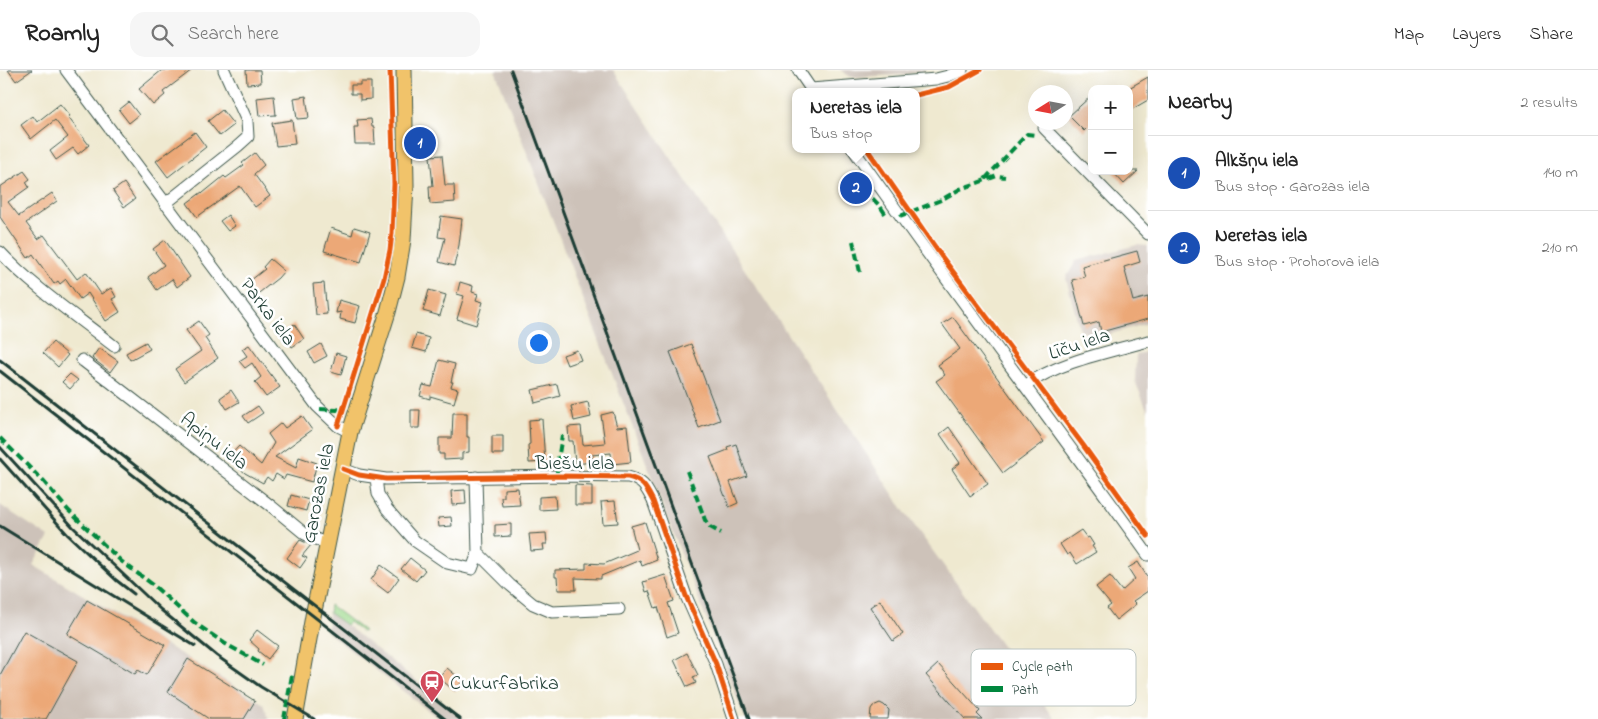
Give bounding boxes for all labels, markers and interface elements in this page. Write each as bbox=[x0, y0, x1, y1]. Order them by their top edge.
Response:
search box bbox=[130, 12, 480, 57]
text: Roamly bbox=[25, 17, 100, 52]
icon: search bbox=[148, 21, 176, 49]
text: Search here bbox=[188, 21, 279, 48]
text: Map bbox=[1394, 22, 1424, 48]
text: Layers bbox=[1452, 22, 1502, 48]
text: Share bbox=[1530, 22, 1573, 48]
north arrow bbox=[1028, 85, 1073, 130]
map controls bbox=[1088, 85, 1133, 175]
button: + bbox=[1088, 85, 1133, 130]
popup bbox=[792, 88, 920, 153]
text: Nearby bbox=[1168, 88, 1232, 118]
text: 2 results bbox=[1520, 91, 1578, 115]
text: Neretas iela bbox=[810, 95, 902, 122]
text: Bus stop bbox=[810, 122, 872, 146]
pin: 1 bbox=[404, 124, 436, 162]
button: − bbox=[1088, 130, 1133, 175]
text: Alkšņu iela bbox=[1215, 148, 1298, 175]
text: 1 bbox=[1181, 161, 1187, 185]
text: 140 m bbox=[1543, 161, 1578, 185]
pin: 2 bbox=[840, 169, 872, 207]
text: Bus stop · Garozas iela bbox=[1215, 175, 1370, 199]
text: Neretas iela bbox=[1215, 223, 1307, 250]
text: 2 bbox=[1180, 236, 1188, 260]
text: 210 m bbox=[1542, 236, 1578, 260]
text: Bus stop · Prohorova iela bbox=[1215, 250, 1379, 274]
street label: Parka iela bbox=[232, 272, 302, 353]
street label: Līču iela bbox=[1045, 322, 1114, 369]
your location bbox=[526, 330, 552, 356]
street label: Apiņu iela bbox=[173, 406, 254, 478]
street label: Garozas iela bbox=[296, 441, 343, 546]
street label: Biešu iela bbox=[534, 450, 615, 479]
legend bbox=[971, 649, 1136, 706]
text: Cycle path bbox=[1012, 657, 1073, 679]
station icon: Cukurfabrika bbox=[419, 669, 445, 703]
place label: Cukurfabrika bbox=[450, 670, 559, 699]
text: Path bbox=[1012, 680, 1038, 701]

